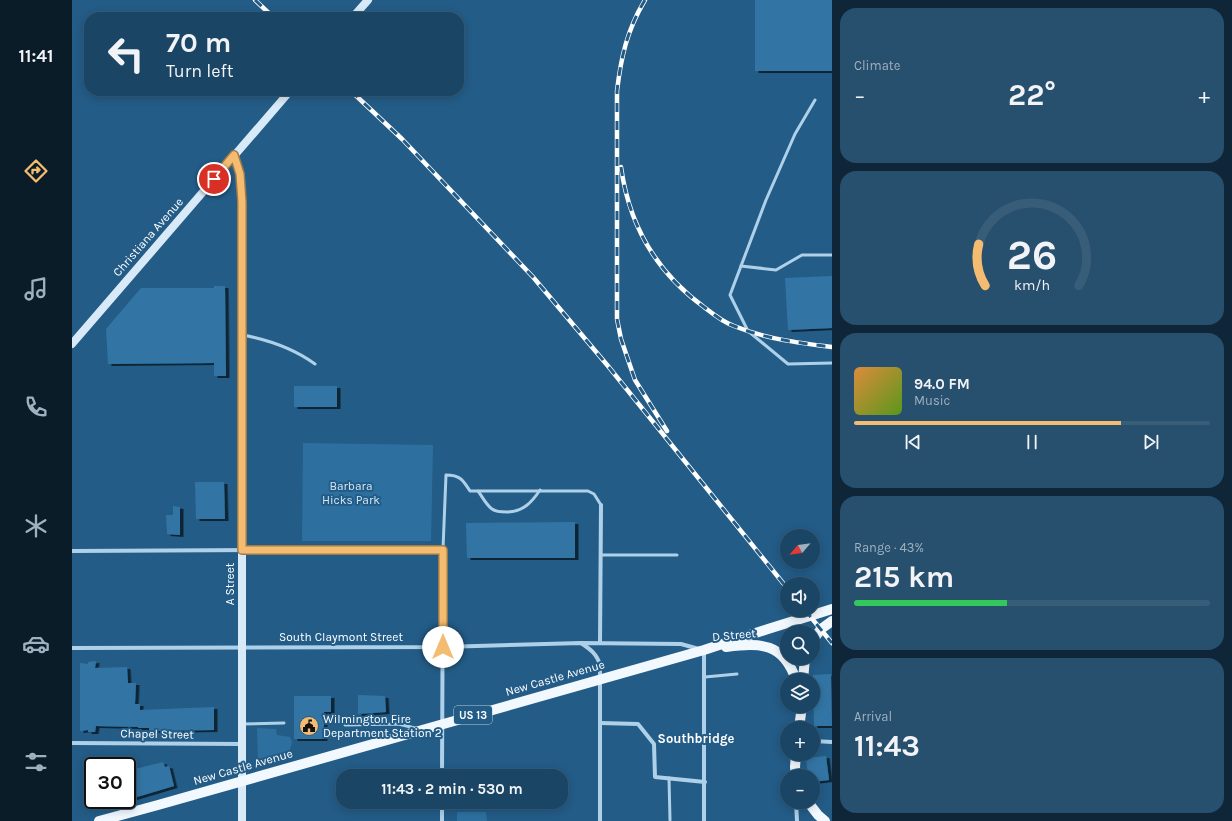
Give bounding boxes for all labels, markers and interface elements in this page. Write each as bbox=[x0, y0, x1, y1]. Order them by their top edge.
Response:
text: 70 m bbox=[166, 26, 231, 59]
icon: left bbox=[100, 28, 152, 80]
text: 11:41 bbox=[19, 45, 53, 67]
text: Climate bbox=[854, 58, 900, 73]
text: Turn left bbox=[166, 60, 234, 82]
text: 22° bbox=[1008, 77, 1056, 113]
text: − bbox=[854, 83, 866, 109]
text: + bbox=[1198, 83, 1210, 109]
icon: directions bbox=[22, 157, 50, 185]
pin bbox=[197, 162, 231, 196]
icon: arrive bbox=[203, 168, 225, 190]
street label: Christiana Avenue bbox=[110, 195, 186, 279]
text: 26 bbox=[1007, 231, 1057, 279]
icon: music bbox=[22, 275, 50, 303]
text: km/h bbox=[1014, 276, 1050, 293]
text: 94.0 FM bbox=[914, 375, 970, 393]
icon: phone bbox=[22, 393, 50, 421]
text: Music bbox=[914, 393, 950, 408]
icon: previous bbox=[902, 431, 924, 453]
icon: pause bbox=[1021, 431, 1043, 453]
icon: next bbox=[1140, 431, 1162, 453]
park label: Barbara Hicks Park bbox=[322, 479, 380, 507]
icon: climate bbox=[22, 512, 50, 540]
north arrow bbox=[780, 529, 820, 569]
map controls bbox=[780, 529, 820, 809]
text: Range · 43% bbox=[854, 540, 924, 555]
text: 215 km bbox=[854, 559, 954, 595]
street label: A Street bbox=[223, 562, 237, 605]
button: sound bbox=[780, 577, 820, 617]
button: search bbox=[780, 625, 820, 665]
position arrow bbox=[422, 626, 464, 668]
street label: D Street bbox=[712, 626, 757, 644]
icon: car bbox=[22, 630, 50, 658]
street label: South Claymont Street bbox=[279, 630, 403, 644]
street label: New Castle Avenue bbox=[504, 657, 606, 699]
button: layers bbox=[780, 673, 820, 713]
road number: US 13 bbox=[454, 706, 492, 724]
text: Arrival bbox=[854, 709, 892, 724]
place label: Wilmington Fire Department Station 2 bbox=[323, 712, 442, 740]
public building icon: Wilmington Fire Department Station 2 bbox=[298, 715, 320, 737]
button: + bbox=[780, 721, 820, 761]
street label: Chapel Street bbox=[120, 726, 194, 742]
text: 11:43 bbox=[854, 728, 920, 764]
district label: Southbridge bbox=[658, 731, 735, 746]
street label: New Castle Avenue bbox=[192, 746, 294, 788]
icon: filters bbox=[22, 748, 50, 776]
speed limit sign: 30 bbox=[84, 757, 136, 809]
button: − bbox=[780, 769, 820, 809]
text: 11:43 · 2 min · 530 m bbox=[381, 780, 523, 798]

